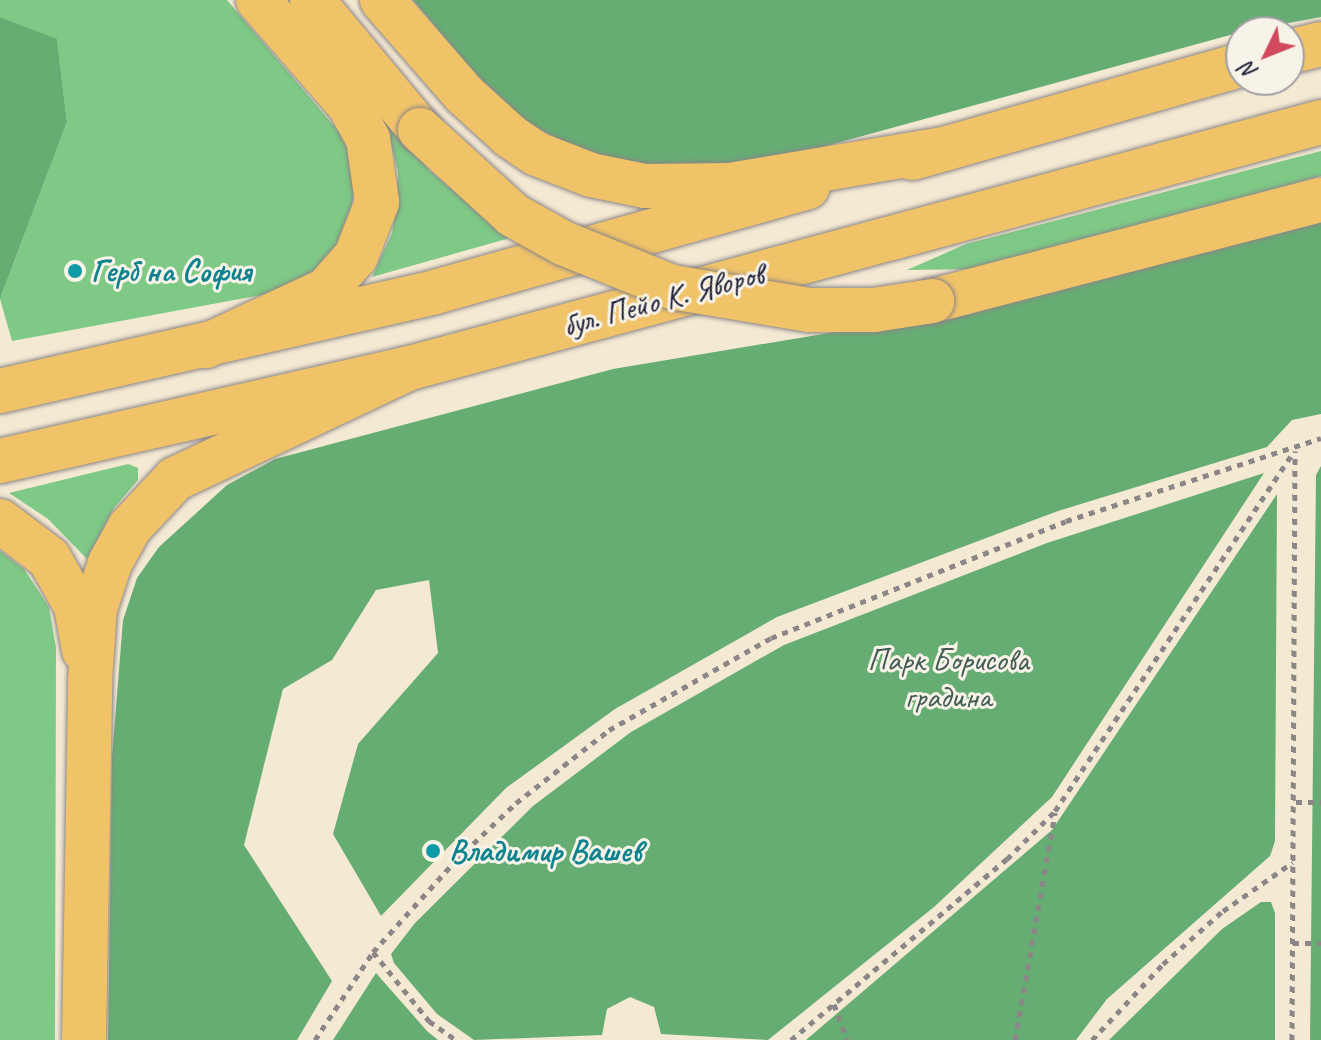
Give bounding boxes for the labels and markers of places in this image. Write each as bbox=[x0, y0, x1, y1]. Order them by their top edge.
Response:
place label: Герб на София bbox=[91, 252, 253, 290]
marker: Герб на София bbox=[66, 262, 84, 280]
place label: Владимир Вашев bbox=[449, 832, 641, 870]
marker: Владимир Вашев bbox=[424, 842, 442, 860]

